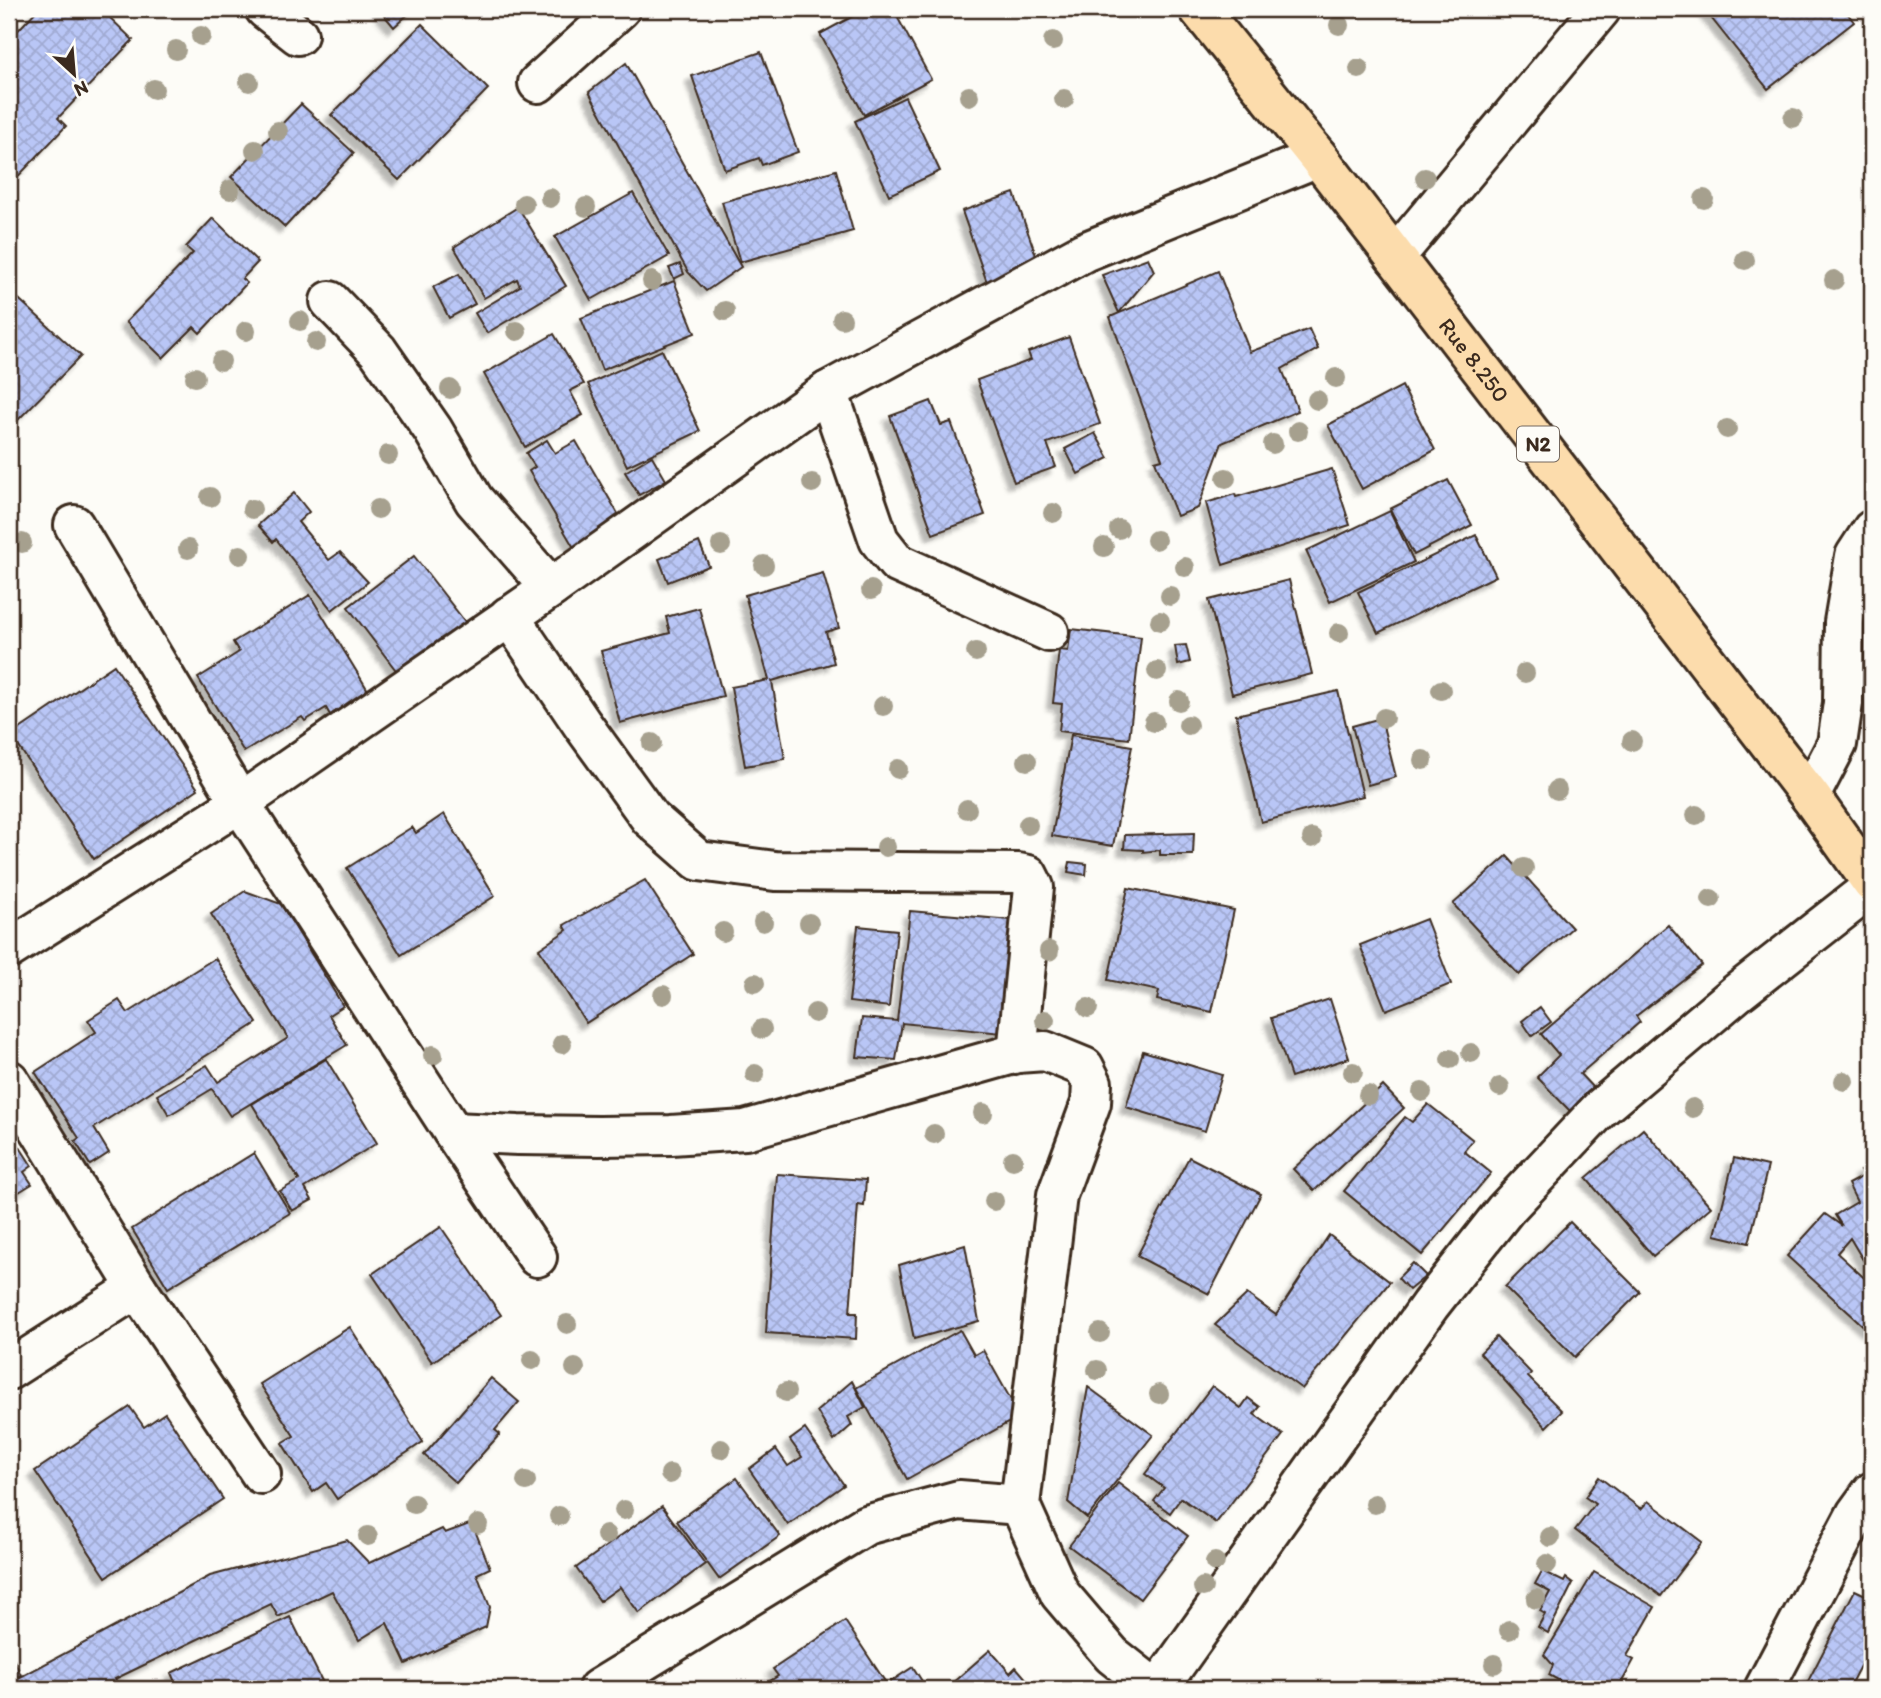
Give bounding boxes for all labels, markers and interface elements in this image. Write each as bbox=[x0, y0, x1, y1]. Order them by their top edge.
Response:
north arrow bbox=[38, 38, 108, 108]
text: N bbox=[70, 76, 92, 102]
street label: Rue 8.250 bbox=[1433, 312, 1516, 408]
road number: N2 bbox=[1517, 426, 1559, 462]

